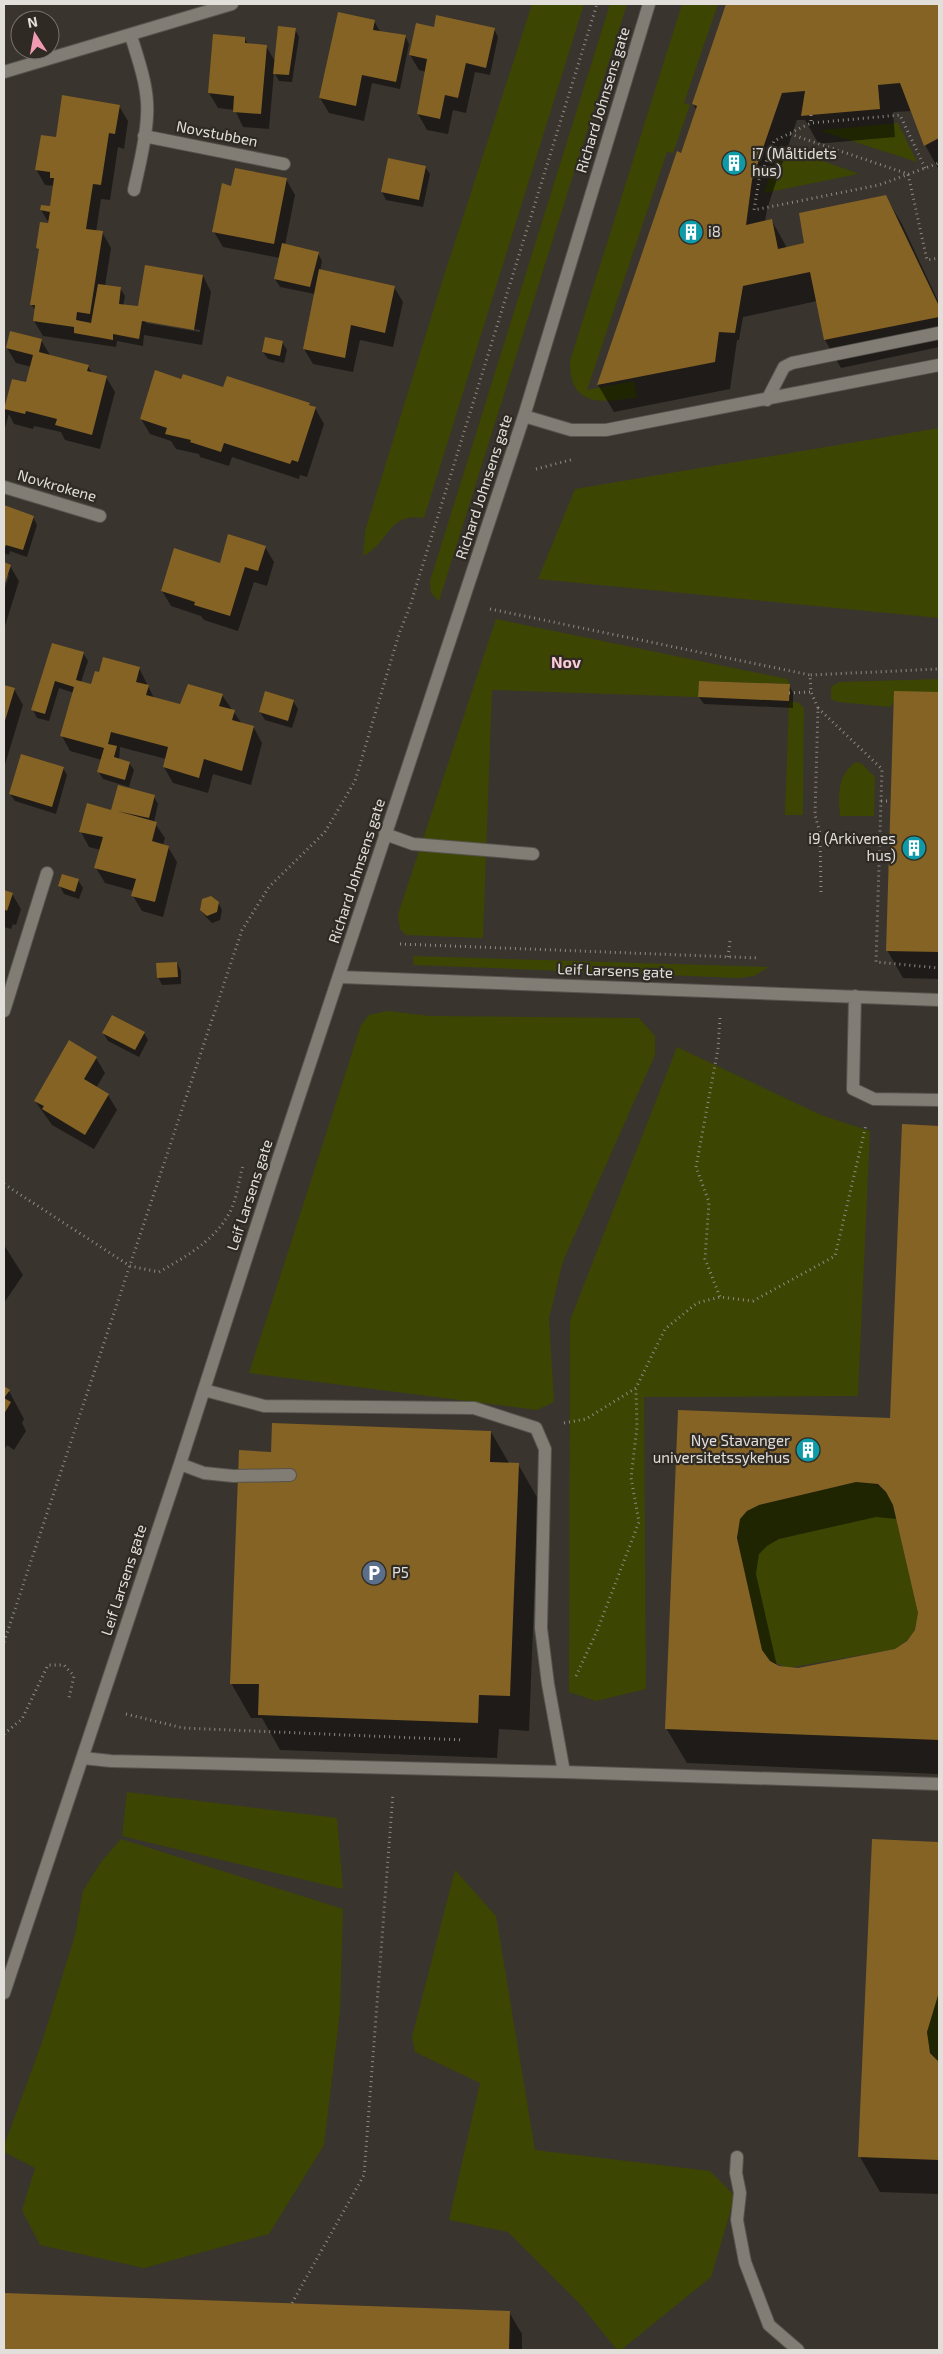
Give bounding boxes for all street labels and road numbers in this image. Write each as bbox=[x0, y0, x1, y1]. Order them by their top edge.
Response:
street label: Richard Johnsens gate bbox=[571, 25, 633, 175]
street label: Novstubben bbox=[175, 116, 260, 150]
street label: Richard Johnsens gate bbox=[451, 412, 515, 562]
street label: Novkrokene bbox=[16, 465, 99, 505]
street label: Richard Johnsens gate bbox=[324, 796, 388, 946]
street label: Leif Larsens gate bbox=[557, 959, 673, 981]
street label: Leif Larsens gate bbox=[223, 1137, 276, 1253]
street label: Leif Larsens gate bbox=[97, 1522, 150, 1638]

